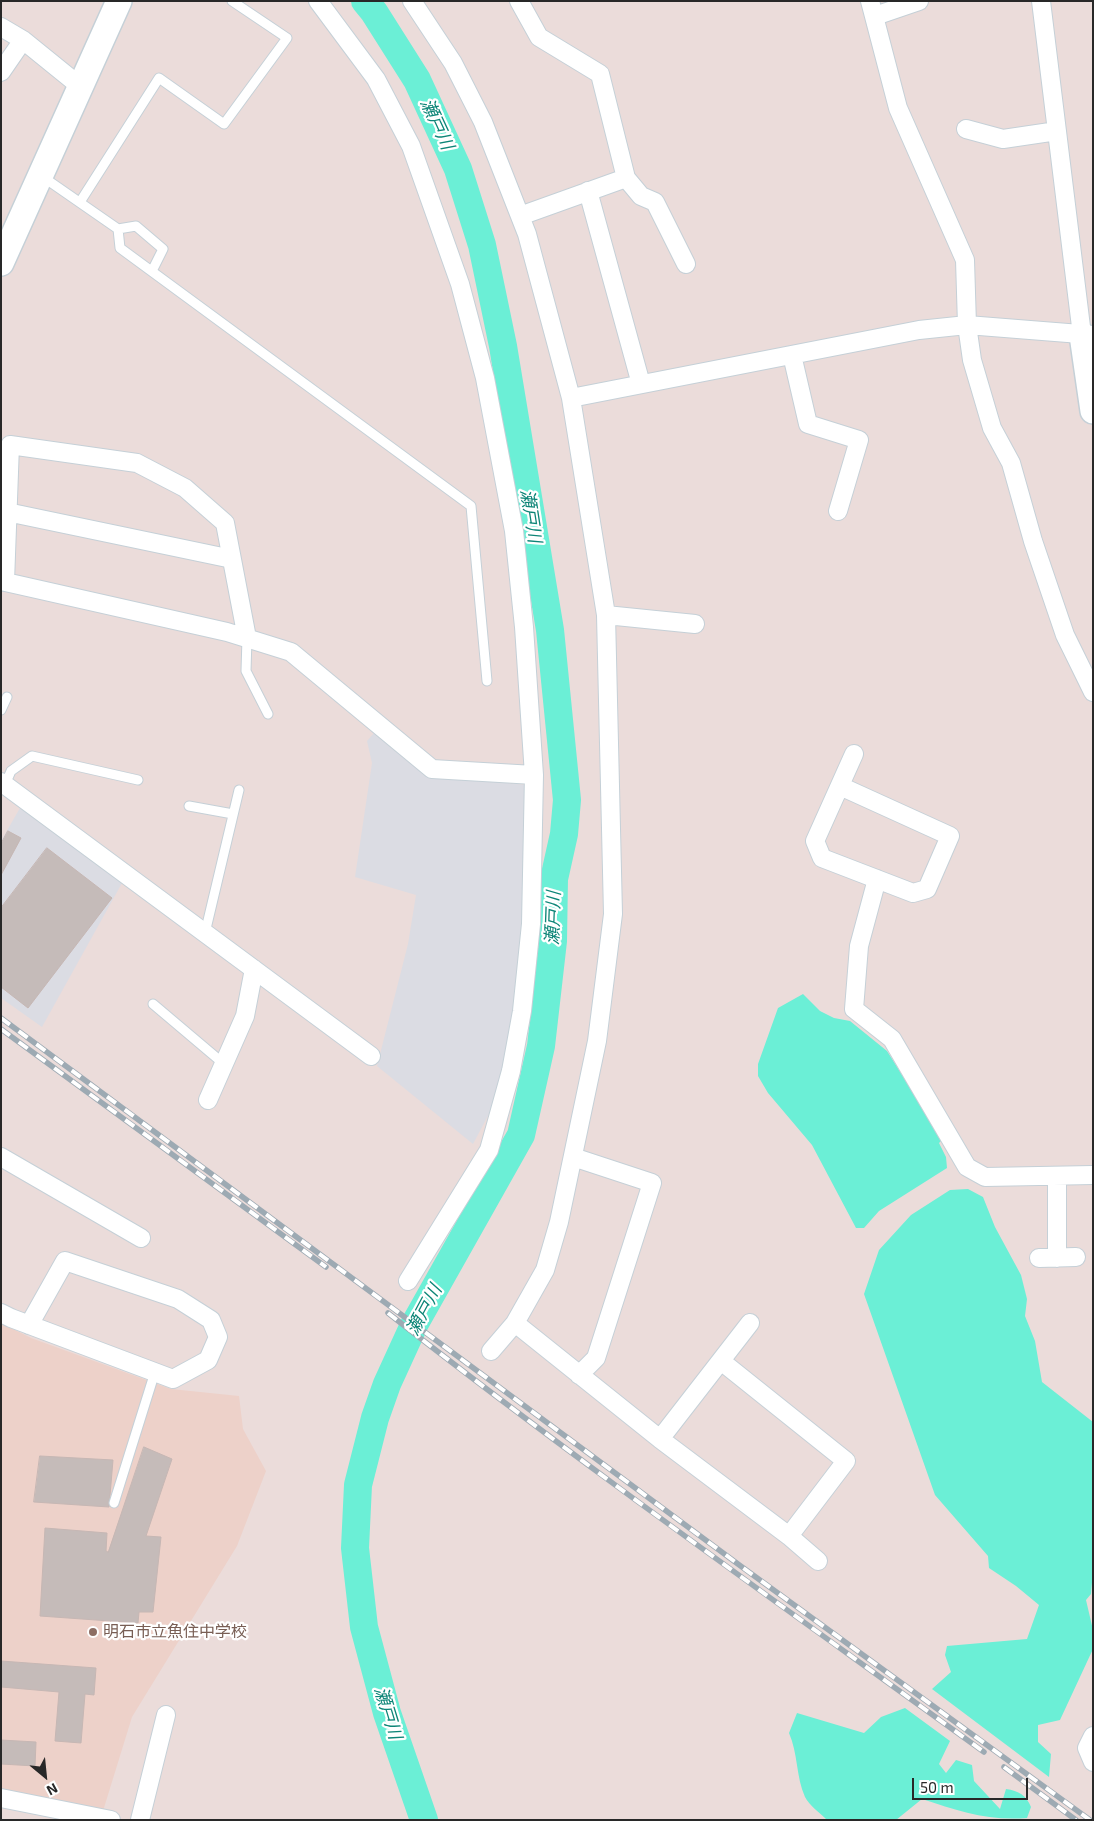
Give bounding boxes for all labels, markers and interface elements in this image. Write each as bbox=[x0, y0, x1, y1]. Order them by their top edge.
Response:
water label: 瀬戸川 bbox=[416, 95, 458, 153]
water label: 瀬戸川 bbox=[516, 488, 546, 544]
water label: 瀬戸川 bbox=[541, 891, 565, 945]
water label: 瀬戸川 bbox=[402, 1281, 446, 1339]
place label: 明石市立魚住中学校 bbox=[103, 1622, 247, 1642]
marker: 明石市立魚住中学校 bbox=[87, 1626, 99, 1638]
water label: 瀬戸川 bbox=[370, 1684, 406, 1742]
north arrow bbox=[20, 1751, 70, 1801]
scale bar bbox=[914, 1768, 1030, 1800]
text: 50 m bbox=[920, 1778, 954, 1796]
text: N bbox=[44, 1780, 61, 1800]

